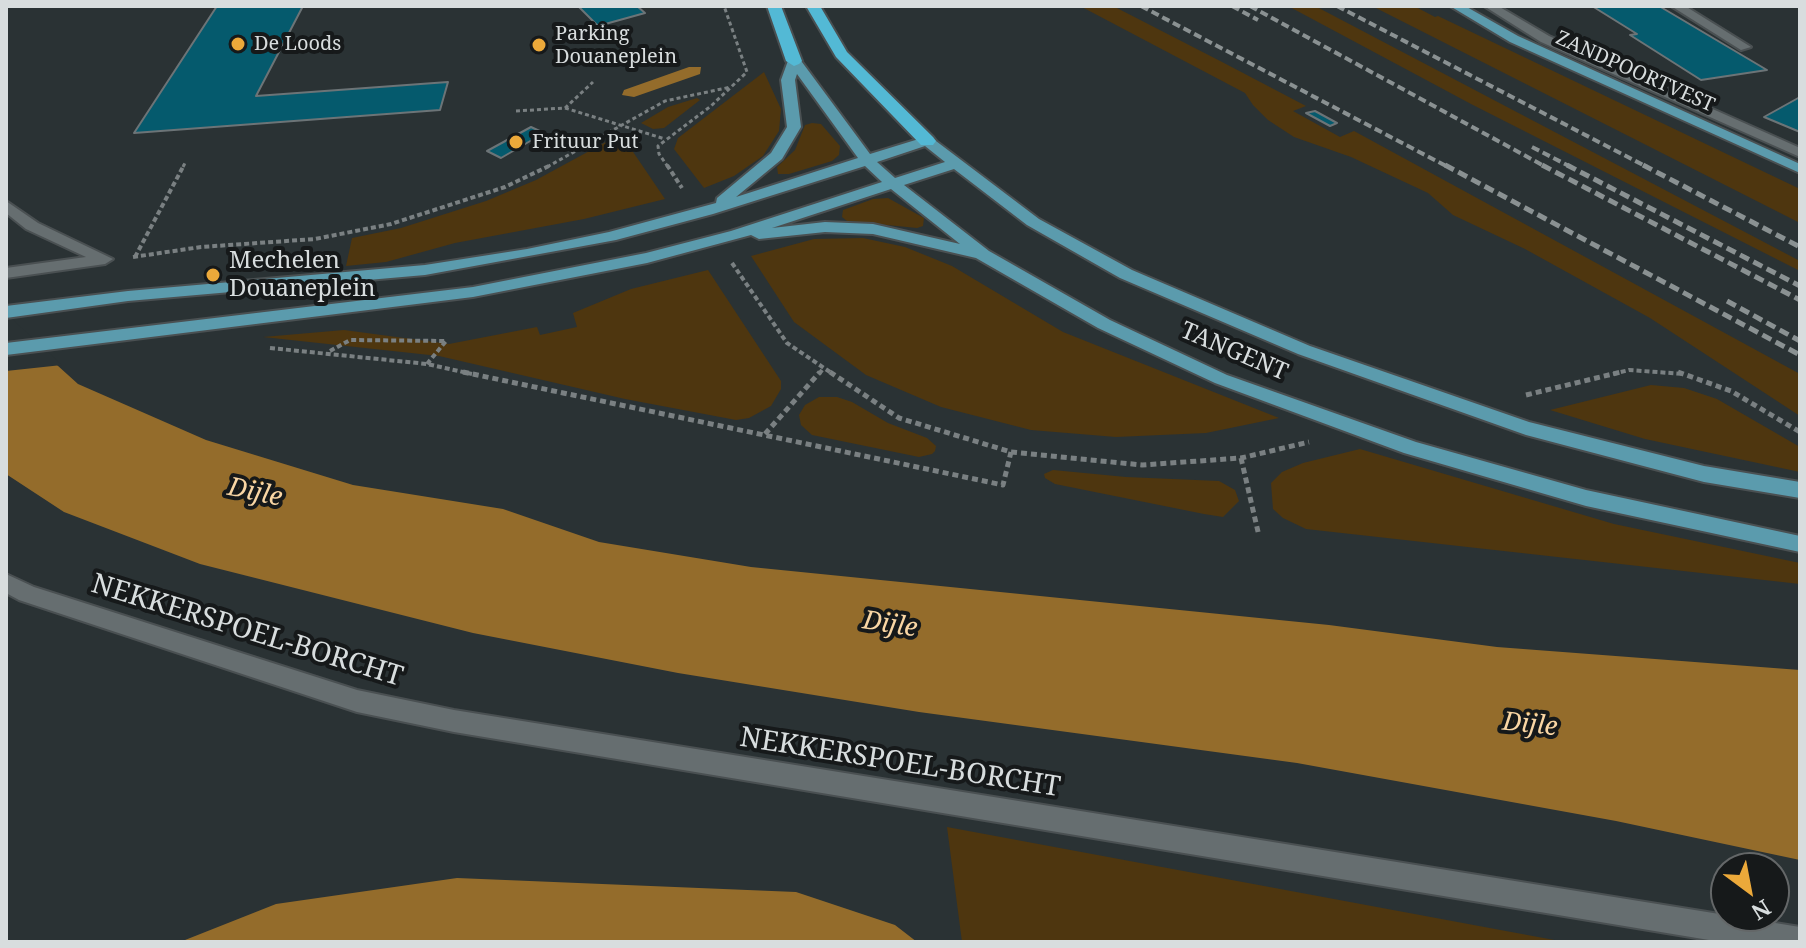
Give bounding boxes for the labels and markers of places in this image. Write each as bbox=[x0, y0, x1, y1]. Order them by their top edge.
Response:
place label: Parking Douaneplein bbox=[555, 22, 677, 69]
place label: De Loods bbox=[254, 32, 341, 56]
marker: De Loods bbox=[229, 35, 247, 53]
marker: Parking Douaneplein bbox=[530, 36, 548, 54]
place label: Frituur Put bbox=[532, 130, 638, 154]
marker: Frituur Put bbox=[507, 133, 525, 151]
place label: Mechelen Douaneplein bbox=[229, 247, 376, 303]
marker: Mechelen Douaneplein bbox=[204, 266, 222, 284]

